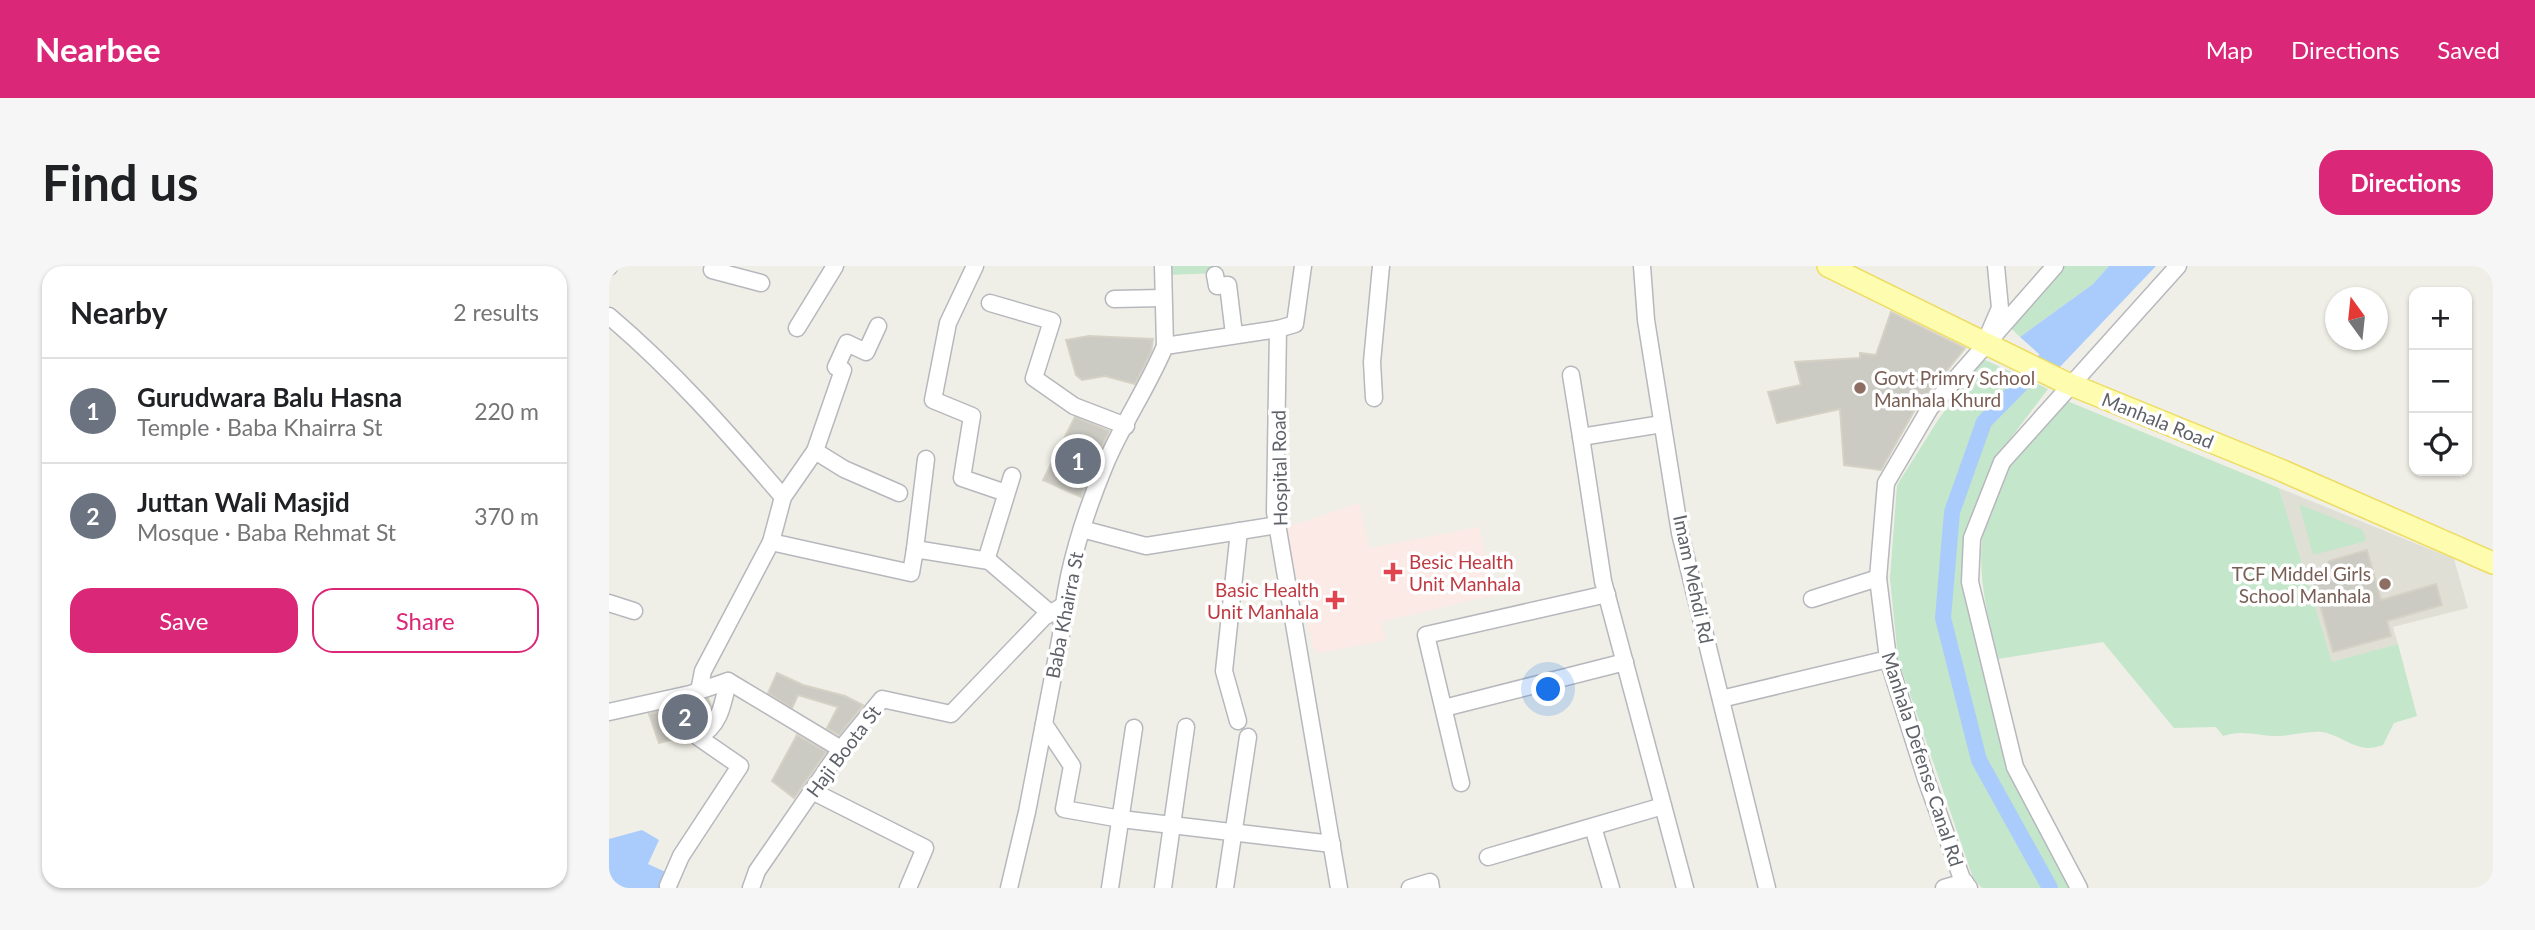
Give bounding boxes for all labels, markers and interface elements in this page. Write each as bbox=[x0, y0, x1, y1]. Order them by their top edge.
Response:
text: Nearbee bbox=[35, 29, 161, 69]
text: Map bbox=[2206, 35, 2253, 64]
text: Directions bbox=[2291, 35, 2399, 64]
text: Saved bbox=[2437, 35, 2500, 64]
button: Directions bbox=[2319, 150, 2493, 215]
text: Find us bbox=[42, 153, 199, 211]
north arrow bbox=[2325, 287, 2388, 350]
map controls bbox=[2409, 287, 2472, 476]
button: + bbox=[2409, 287, 2472, 350]
text: Nearby bbox=[70, 294, 168, 330]
text: 2 results bbox=[453, 298, 539, 326]
button: − bbox=[2409, 350, 2472, 413]
place label: Govt Primry School Manhala Khurd bbox=[1874, 366, 2035, 411]
marker: Govt Primry School Manhala Khurd bbox=[1852, 380, 1868, 396]
text: Gurudwara Balu Hasna bbox=[137, 381, 402, 413]
street label: Manhala Road bbox=[2099, 387, 2217, 453]
text: 1 bbox=[86, 397, 100, 425]
text: 220 m bbox=[474, 397, 539, 425]
street label: Hospital Road bbox=[1266, 410, 1292, 526]
text: Temple · Baba Khairra St bbox=[137, 413, 382, 441]
button: locate bbox=[2409, 413, 2472, 476]
pin: 1 bbox=[1055, 435, 1101, 487]
text: Juttan Wali Masjid bbox=[137, 486, 350, 518]
text: 2 bbox=[86, 502, 100, 530]
text: 370 m bbox=[474, 502, 539, 530]
street label: Imam Mehdi Rd bbox=[1669, 513, 1719, 645]
text: Mosque · Baba Rehmat St bbox=[137, 518, 396, 546]
street label: Baba Khairra St bbox=[1040, 550, 1088, 680]
place label: Besic Health Unit Manhala bbox=[1409, 550, 1521, 595]
marker: Besic Health Unit Manhala bbox=[1383, 562, 1403, 582]
place label: TCF Middel Girls School Manhala bbox=[2232, 562, 2371, 607]
marker: TCF Middel Girls School Manhala bbox=[2377, 576, 2393, 592]
place label: Basic Health Unit Manhala bbox=[1207, 578, 1319, 623]
button: Save bbox=[70, 588, 298, 653]
button: Share bbox=[312, 588, 539, 653]
marker: Basic Health Unit Manhala bbox=[1325, 590, 1345, 610]
street label: Manhala Defense Canal Rd bbox=[1877, 649, 1969, 869]
your location bbox=[1531, 672, 1565, 706]
pin: 2 bbox=[662, 691, 708, 743]
street label: Haji Boota St bbox=[801, 700, 885, 801]

